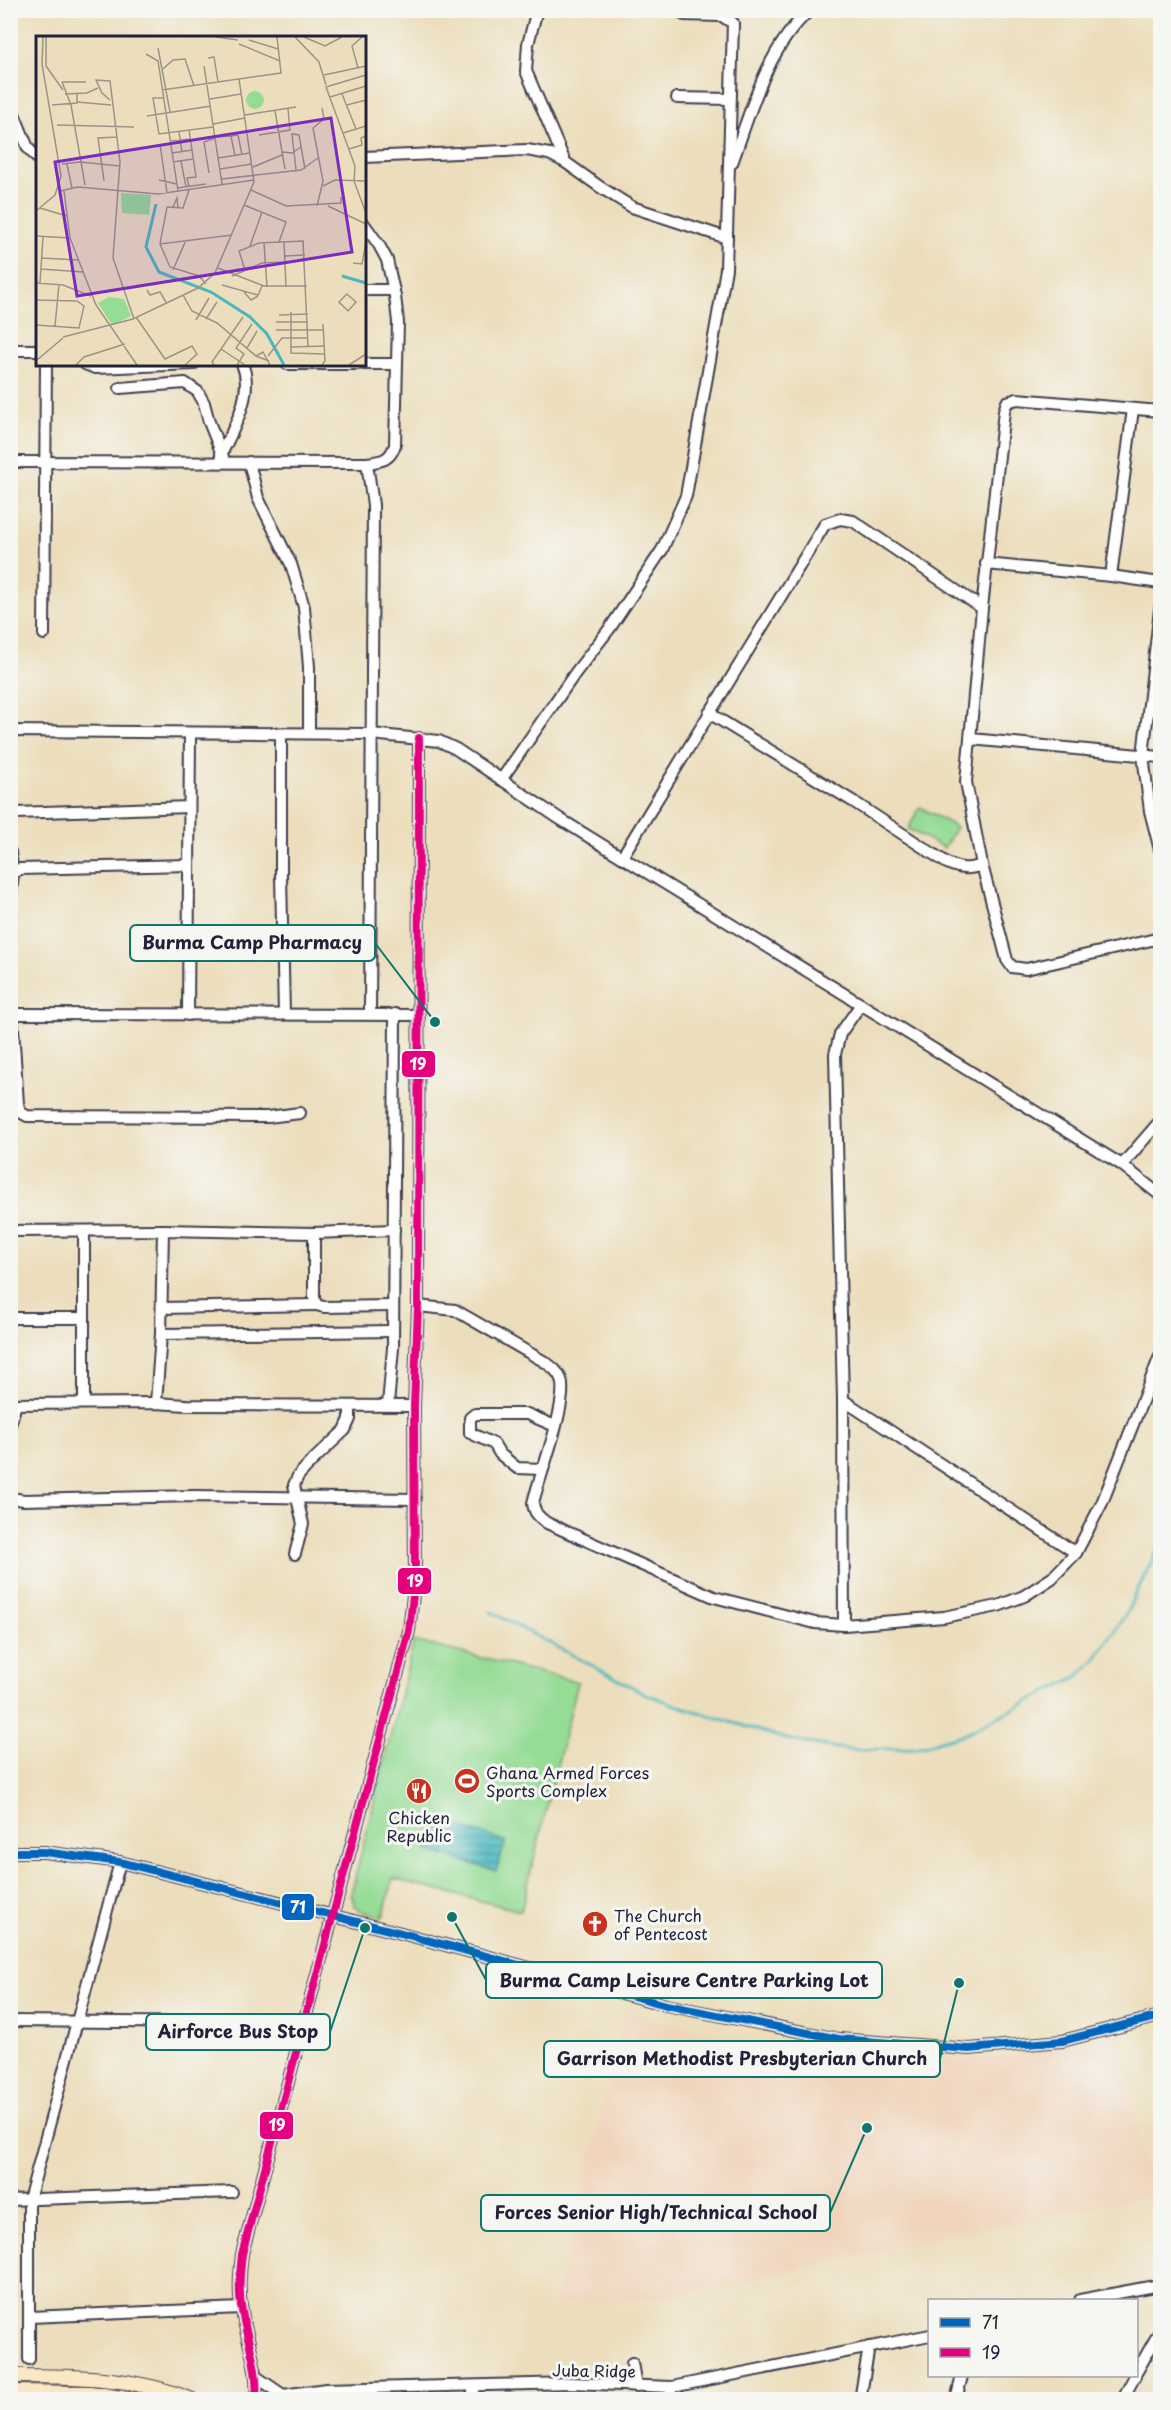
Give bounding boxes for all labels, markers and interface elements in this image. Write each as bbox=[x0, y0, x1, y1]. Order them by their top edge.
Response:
inset map bbox=[36, 36, 366, 366]
callout: Burma Camp Pharmacy bbox=[130, 925, 375, 961]
text: Burma Camp Pharmacy bbox=[142, 928, 362, 955]
line badge: 19 bbox=[401, 1050, 436, 1078]
text: 19 bbox=[409, 1051, 427, 1075]
line badge: 19 bbox=[397, 1567, 432, 1595]
text: 19 bbox=[406, 1568, 424, 1592]
place label: Ghana Armed Forces Sports Complex bbox=[486, 1760, 649, 1802]
sports icon: Ghana Armed Forces Sports Complex bbox=[452, 1766, 482, 1796]
restaurant icon: Chicken Republic bbox=[404, 1776, 434, 1806]
place label: Chicken Republic bbox=[387, 1805, 451, 1847]
line badge: 71 bbox=[281, 1893, 315, 1921]
text: 71 bbox=[290, 1894, 306, 1918]
place label: The Church of Pentecost bbox=[614, 1903, 708, 1945]
church icon: The Church of Pentecost bbox=[580, 1909, 610, 1939]
callout: Burma Camp Leisure Centre Parking Lot bbox=[486, 1962, 882, 1998]
text: Burma Camp Leisure Centre Parking Lot bbox=[499, 1966, 869, 1993]
callout: Airforce Bus Stop bbox=[146, 2014, 330, 2050]
text: Airforce Bus Stop bbox=[157, 2017, 318, 2044]
callout: Garrison Methodist Presbyterian Church bbox=[544, 2041, 940, 2077]
text: Garrison Methodist Presbyterian Church bbox=[557, 2044, 927, 2071]
line badge: 19 bbox=[259, 2111, 294, 2140]
text: 19 bbox=[268, 2112, 286, 2136]
callout: Forces Senior High/Technical School bbox=[481, 2195, 830, 2231]
text: Forces Senior High/Technical School bbox=[494, 2198, 818, 2225]
legend bbox=[928, 2299, 1138, 2377]
text: 71 bbox=[982, 2308, 999, 2335]
text: 19 bbox=[982, 2338, 1001, 2365]
street label: Juba Ridge bbox=[552, 2357, 636, 2383]

